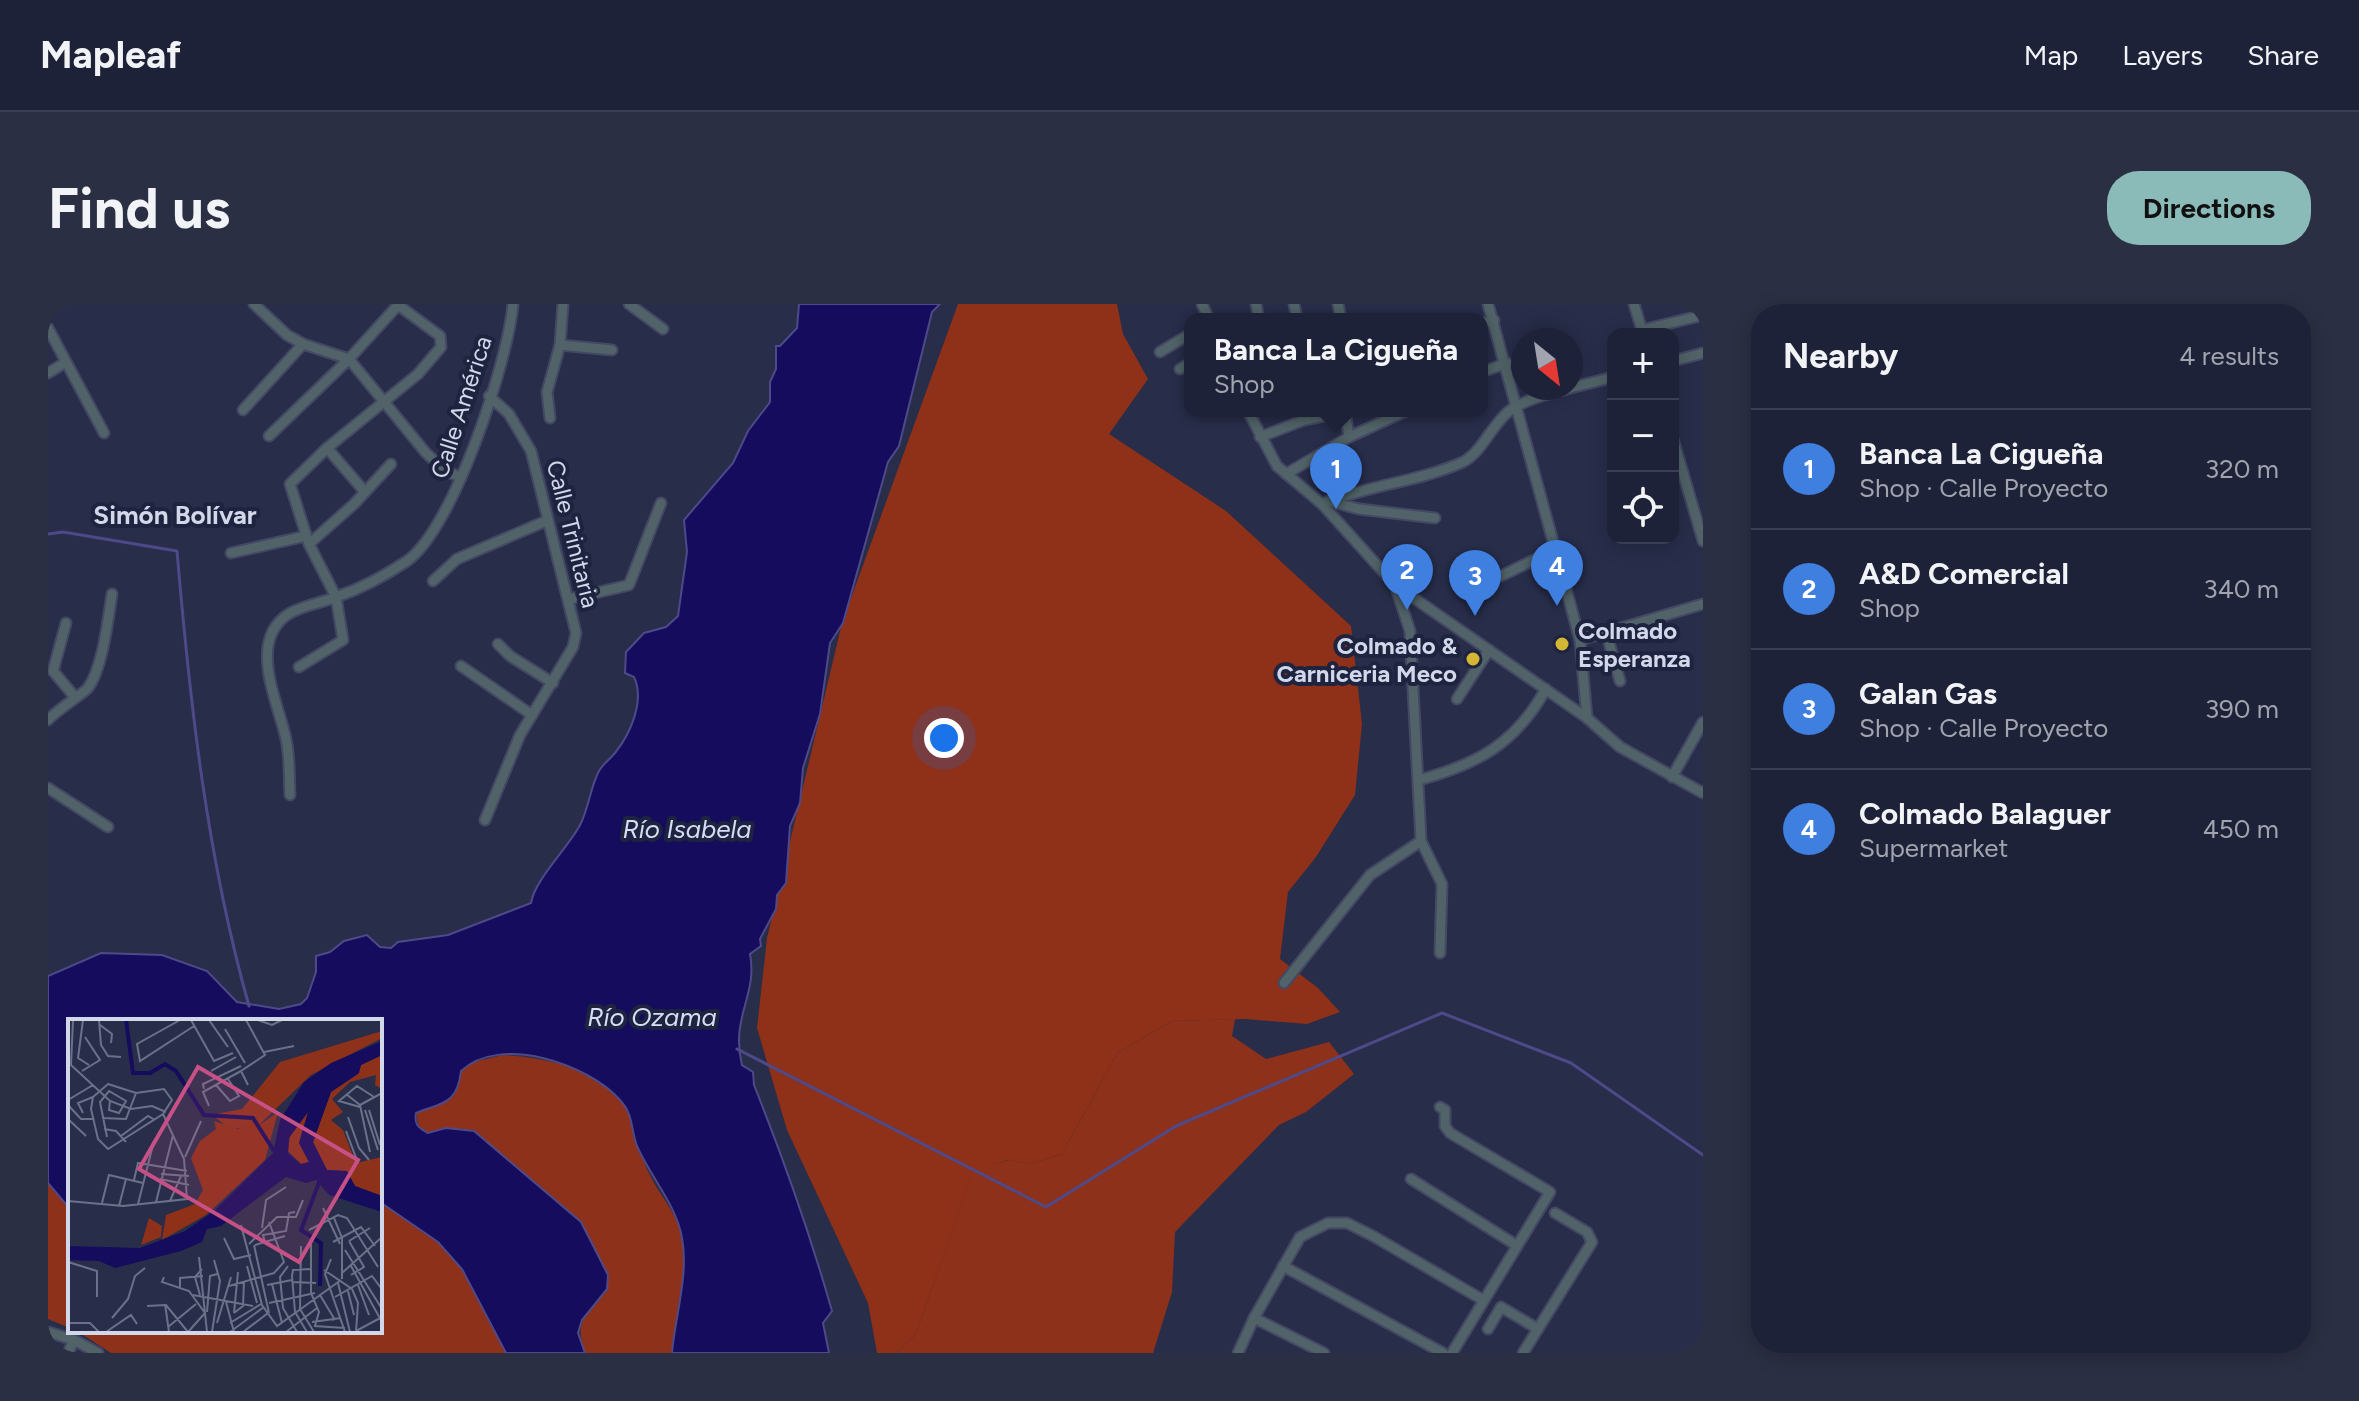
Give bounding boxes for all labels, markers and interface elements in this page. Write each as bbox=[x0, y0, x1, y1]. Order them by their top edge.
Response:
text: Mapleaf bbox=[40, 32, 181, 78]
text: Map bbox=[2024, 38, 2078, 72]
text: Layers bbox=[2122, 38, 2203, 72]
text: Share bbox=[2247, 38, 2319, 72]
button: Directions bbox=[2107, 171, 2311, 245]
text: Find us bbox=[48, 175, 230, 242]
popup bbox=[1184, 313, 1488, 417]
north arrow bbox=[1511, 328, 1583, 400]
map controls bbox=[1607, 328, 1679, 544]
button: + bbox=[1607, 328, 1679, 400]
text: Banca La Cigueña bbox=[1214, 331, 1458, 368]
street label: Calle América bbox=[424, 332, 498, 482]
text: Nearby bbox=[1783, 336, 1898, 377]
text: 4 results bbox=[2179, 340, 2279, 372]
text: Shop bbox=[1214, 368, 1275, 400]
button: − bbox=[1607, 400, 1679, 472]
text: Banca La Cigueña bbox=[1859, 435, 2103, 472]
pin: 1 bbox=[1310, 443, 1362, 509]
text: 1 bbox=[1804, 453, 1814, 485]
text: 320 m bbox=[2205, 453, 2279, 485]
street label: Calle Trinitaria bbox=[541, 457, 605, 611]
button: locate bbox=[1607, 472, 1679, 544]
text: Shop · Calle Proyecto bbox=[1859, 472, 2108, 504]
district label: Simón Bolívar bbox=[93, 499, 257, 531]
pin: 4 bbox=[1531, 540, 1583, 606]
pin: 2 bbox=[1381, 544, 1433, 610]
pin: 3 bbox=[1449, 550, 1501, 616]
text: A&D Comercial bbox=[1859, 555, 2069, 592]
text: 2 bbox=[1801, 573, 1817, 605]
text: 340 m bbox=[2203, 573, 2279, 605]
text: Shop bbox=[1859, 592, 1920, 624]
place label: Colmado Esperanza bbox=[1578, 616, 1691, 673]
place label: Colmado & Carniceria Meco bbox=[1277, 631, 1457, 688]
marker: Colmado Esperanza bbox=[1553, 635, 1571, 653]
marker: Colmado & Carniceria Meco bbox=[1464, 650, 1482, 668]
text: Galan Gas bbox=[1859, 675, 1997, 712]
text: 3 bbox=[1802, 693, 1816, 725]
text: 390 m bbox=[2205, 693, 2279, 725]
text: Shop · Calle Proyecto bbox=[1859, 712, 2108, 744]
your location bbox=[924, 718, 964, 758]
text: Colmado Balaguer bbox=[1859, 795, 2111, 832]
water label: Río Isabela bbox=[623, 813, 751, 845]
text: 4 bbox=[1801, 813, 1817, 845]
text: 450 m bbox=[2203, 813, 2279, 845]
text: Supermarket bbox=[1859, 832, 2008, 864]
water label: Río Ozama bbox=[587, 1001, 717, 1033]
inset map bbox=[68, 1019, 382, 1333]

